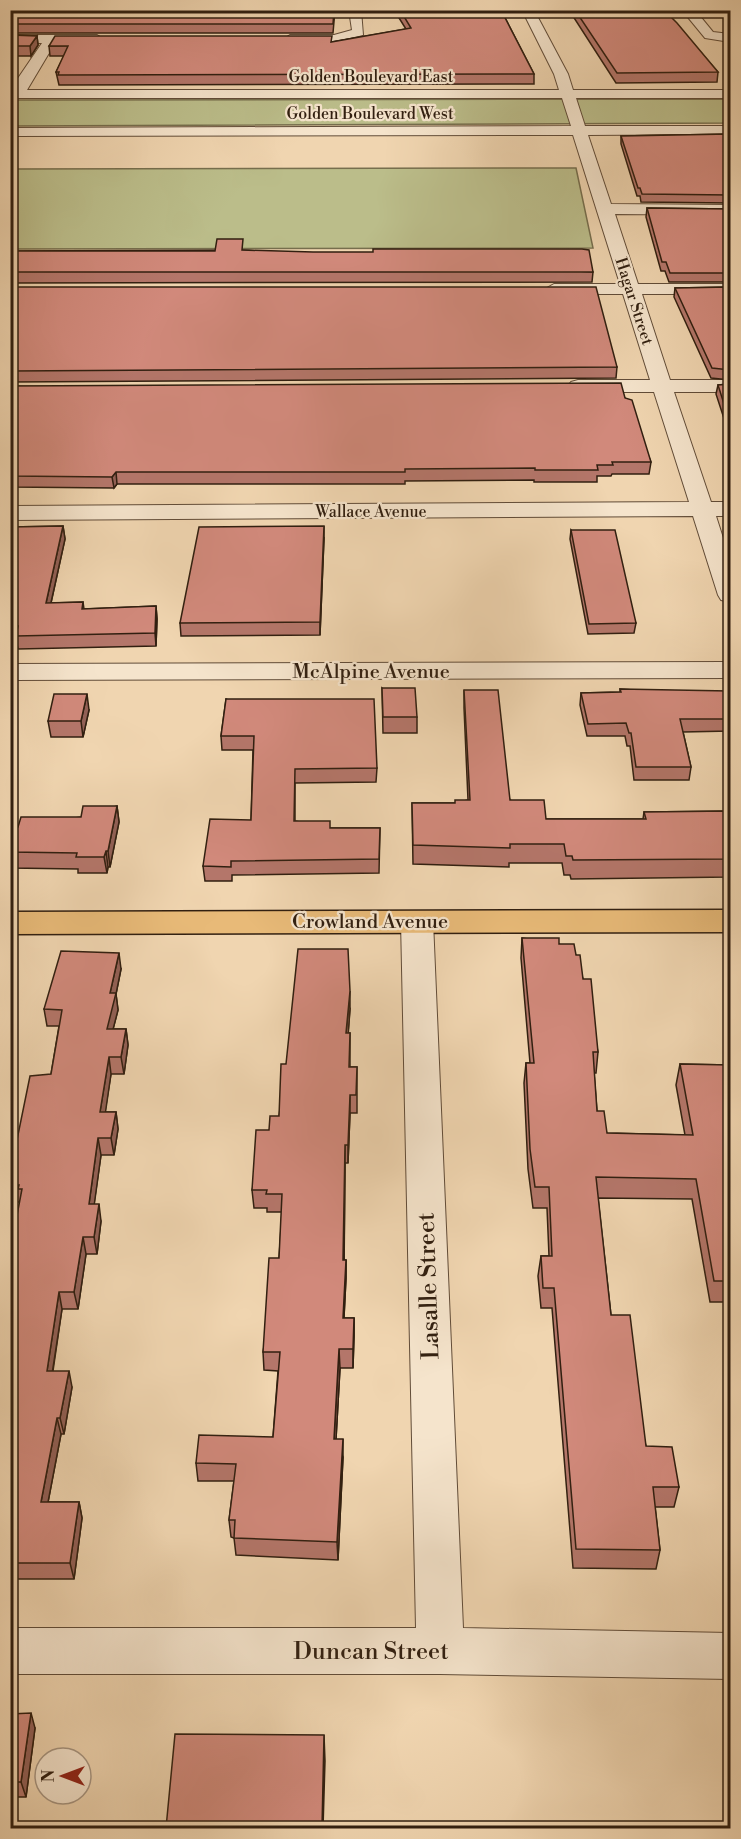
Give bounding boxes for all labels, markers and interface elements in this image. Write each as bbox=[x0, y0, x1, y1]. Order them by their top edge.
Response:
street label: Golden Boulevard East bbox=[289, 67, 454, 87]
street label: Golden Boulevard West bbox=[286, 104, 454, 124]
street label: Hagar Street bbox=[610, 255, 658, 348]
street label: Wallace Avenue bbox=[314, 502, 427, 522]
street label: McAlpine Avenue bbox=[292, 660, 450, 685]
street label: Crowland Avenue bbox=[292, 910, 448, 935]
street label: Lasalle Street bbox=[411, 1211, 447, 1360]
street label: Duncan Street bbox=[293, 1637, 449, 1667]
north arrow bbox=[33, 1746, 93, 1806]
text: N bbox=[39, 1769, 59, 1782]

